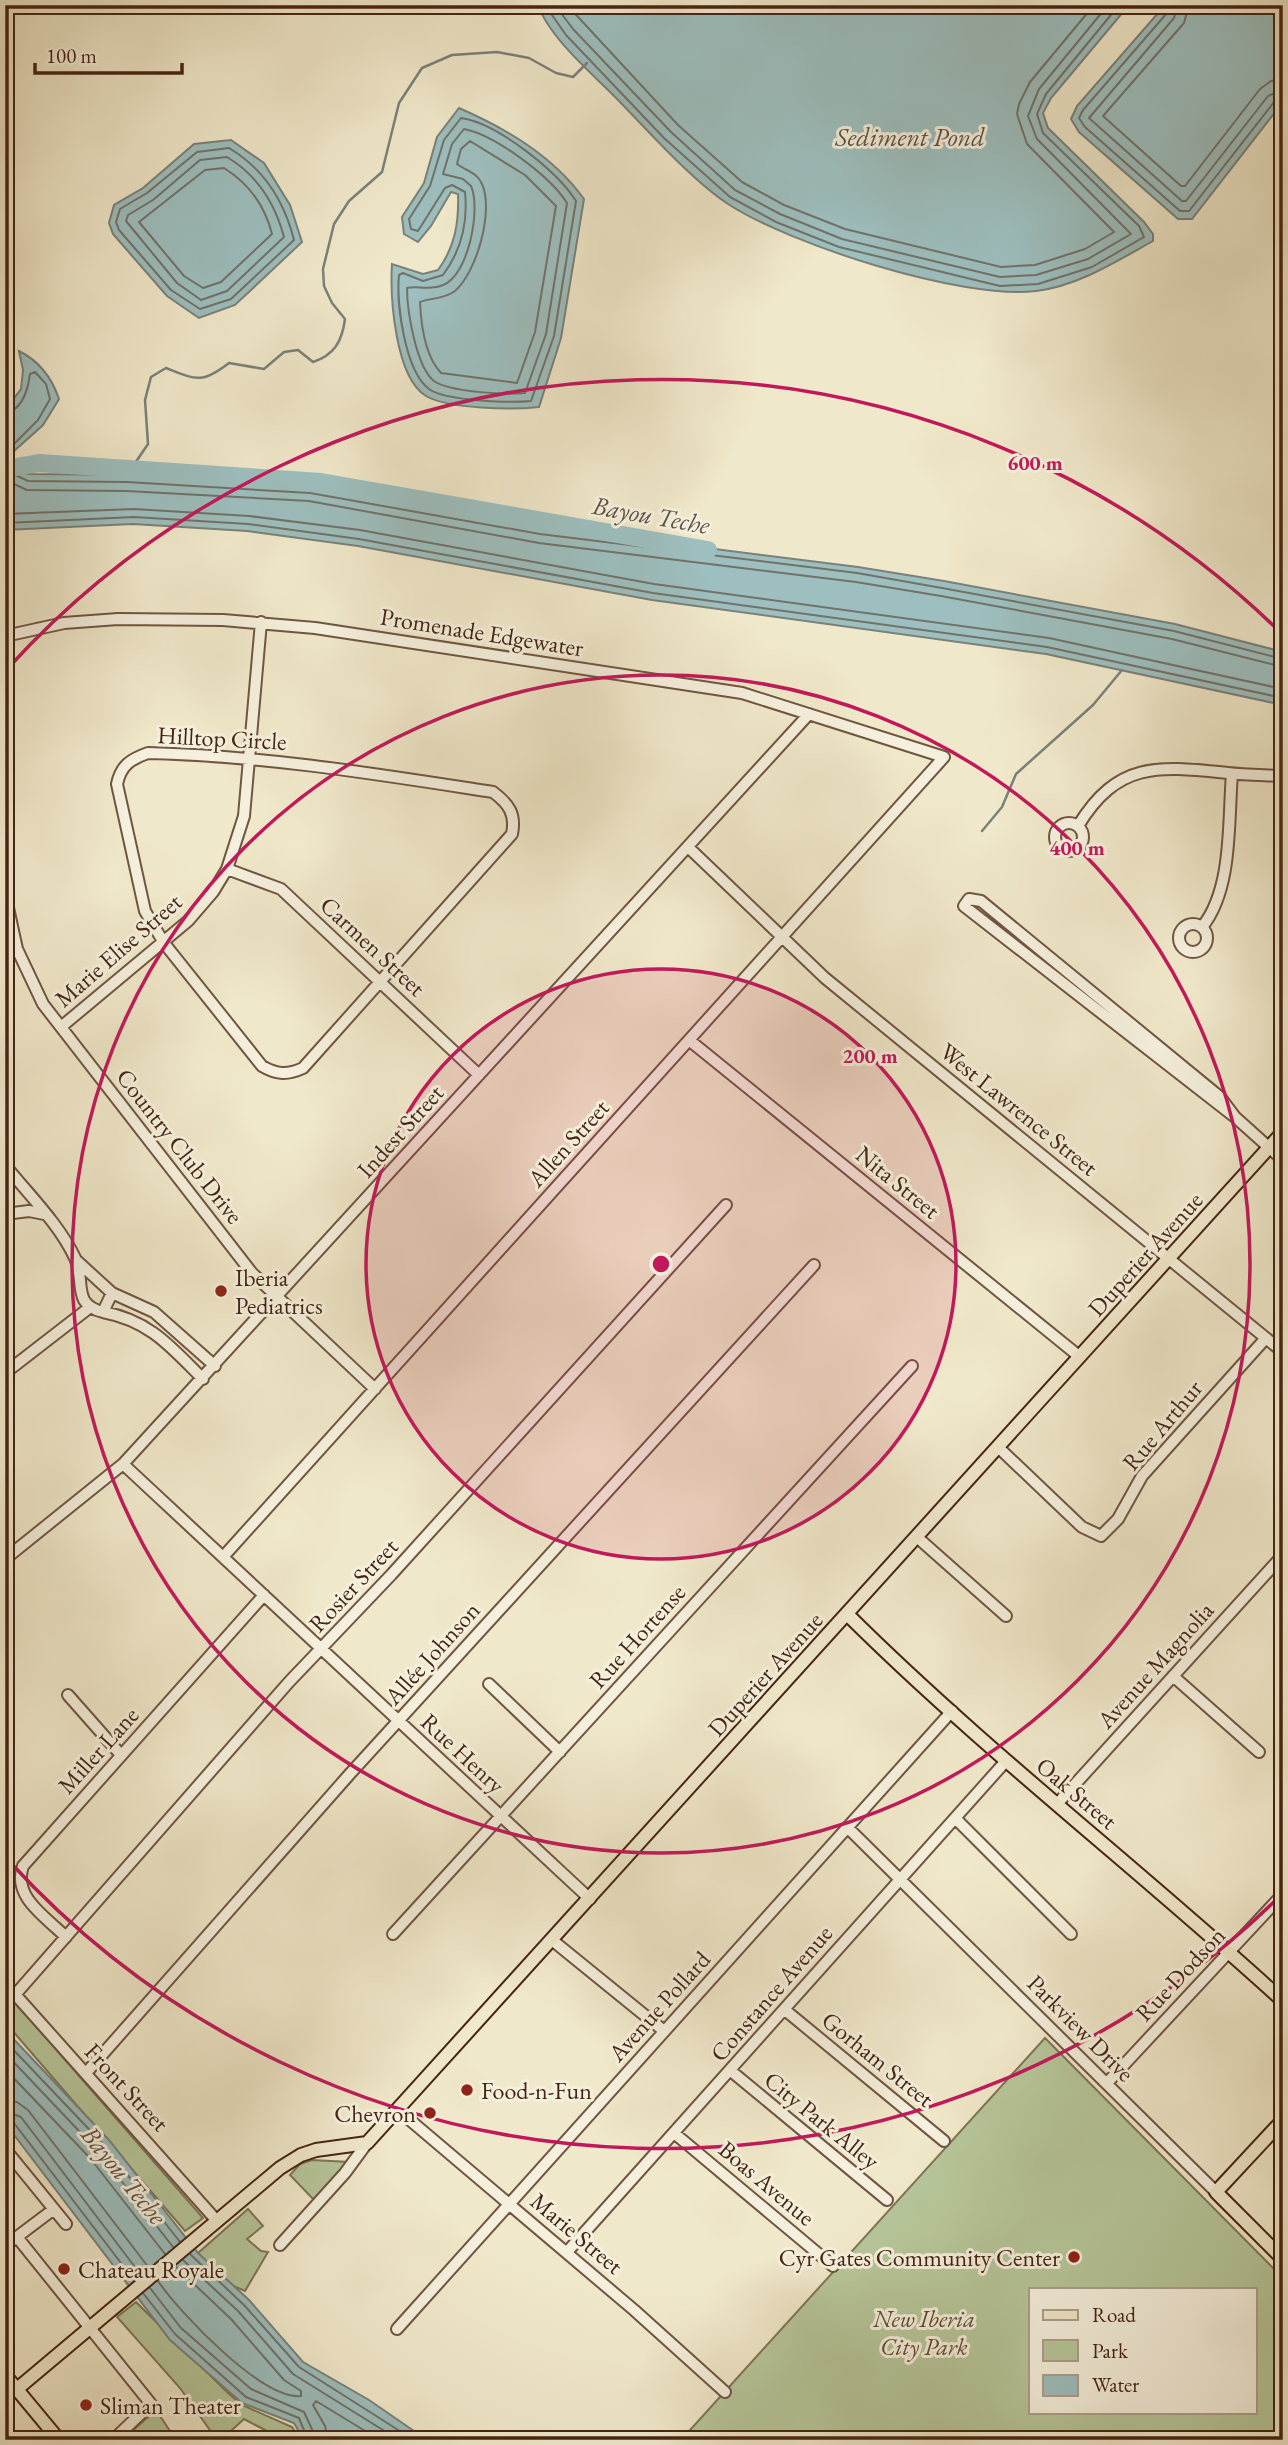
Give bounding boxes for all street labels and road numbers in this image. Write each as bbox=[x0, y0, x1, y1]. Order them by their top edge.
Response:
street label: Promenade Edgewater bbox=[378, 601, 586, 663]
street label: Hilltop Circle bbox=[157, 719, 287, 757]
street label: Marie Elise Street bbox=[48, 886, 188, 1014]
street label: Carmen Street bbox=[314, 889, 432, 1003]
street label: West Lawrence Street bbox=[934, 1036, 1105, 1183]
street label: Country Club Drive bbox=[110, 1062, 250, 1230]
street label: Indest Street bbox=[350, 1077, 450, 1184]
street label: Allen Street bbox=[520, 1092, 616, 1194]
street label: Nita Street bbox=[850, 1139, 947, 1226]
street label: Duperier Avenue bbox=[1081, 1185, 1209, 1323]
street label: Rue Arthur bbox=[1115, 1373, 1209, 1477]
street label: Rosier Street bbox=[302, 1531, 405, 1639]
street label: Rue Hortense bbox=[582, 1577, 692, 1695]
street label: Allée Johnson bbox=[377, 1595, 487, 1712]
street label: Avenue Magnolia bbox=[1089, 1595, 1220, 1736]
street label: Duperier Avenue bbox=[701, 1605, 829, 1743]
street label: Miller Lane bbox=[51, 1700, 145, 1800]
street label: Rue Henry bbox=[414, 1706, 512, 1800]
street label: Oak Street bbox=[1030, 1750, 1124, 1836]
street label: Constance Avenue bbox=[703, 1918, 839, 2068]
street label: Rue Dodson bbox=[1128, 1920, 1232, 2028]
street label: Avenue Pollard bbox=[600, 1944, 717, 2069]
street label: Parkview Drive bbox=[1021, 1968, 1141, 2088]
street label: Gorham Street bbox=[816, 2004, 941, 2114]
street label: Front Street bbox=[78, 2036, 176, 2138]
street label: City Park Alley bbox=[758, 2064, 886, 2176]
street label: Boas Avenue bbox=[712, 2134, 822, 2232]
street label: Marie Street bbox=[524, 2185, 630, 2281]

